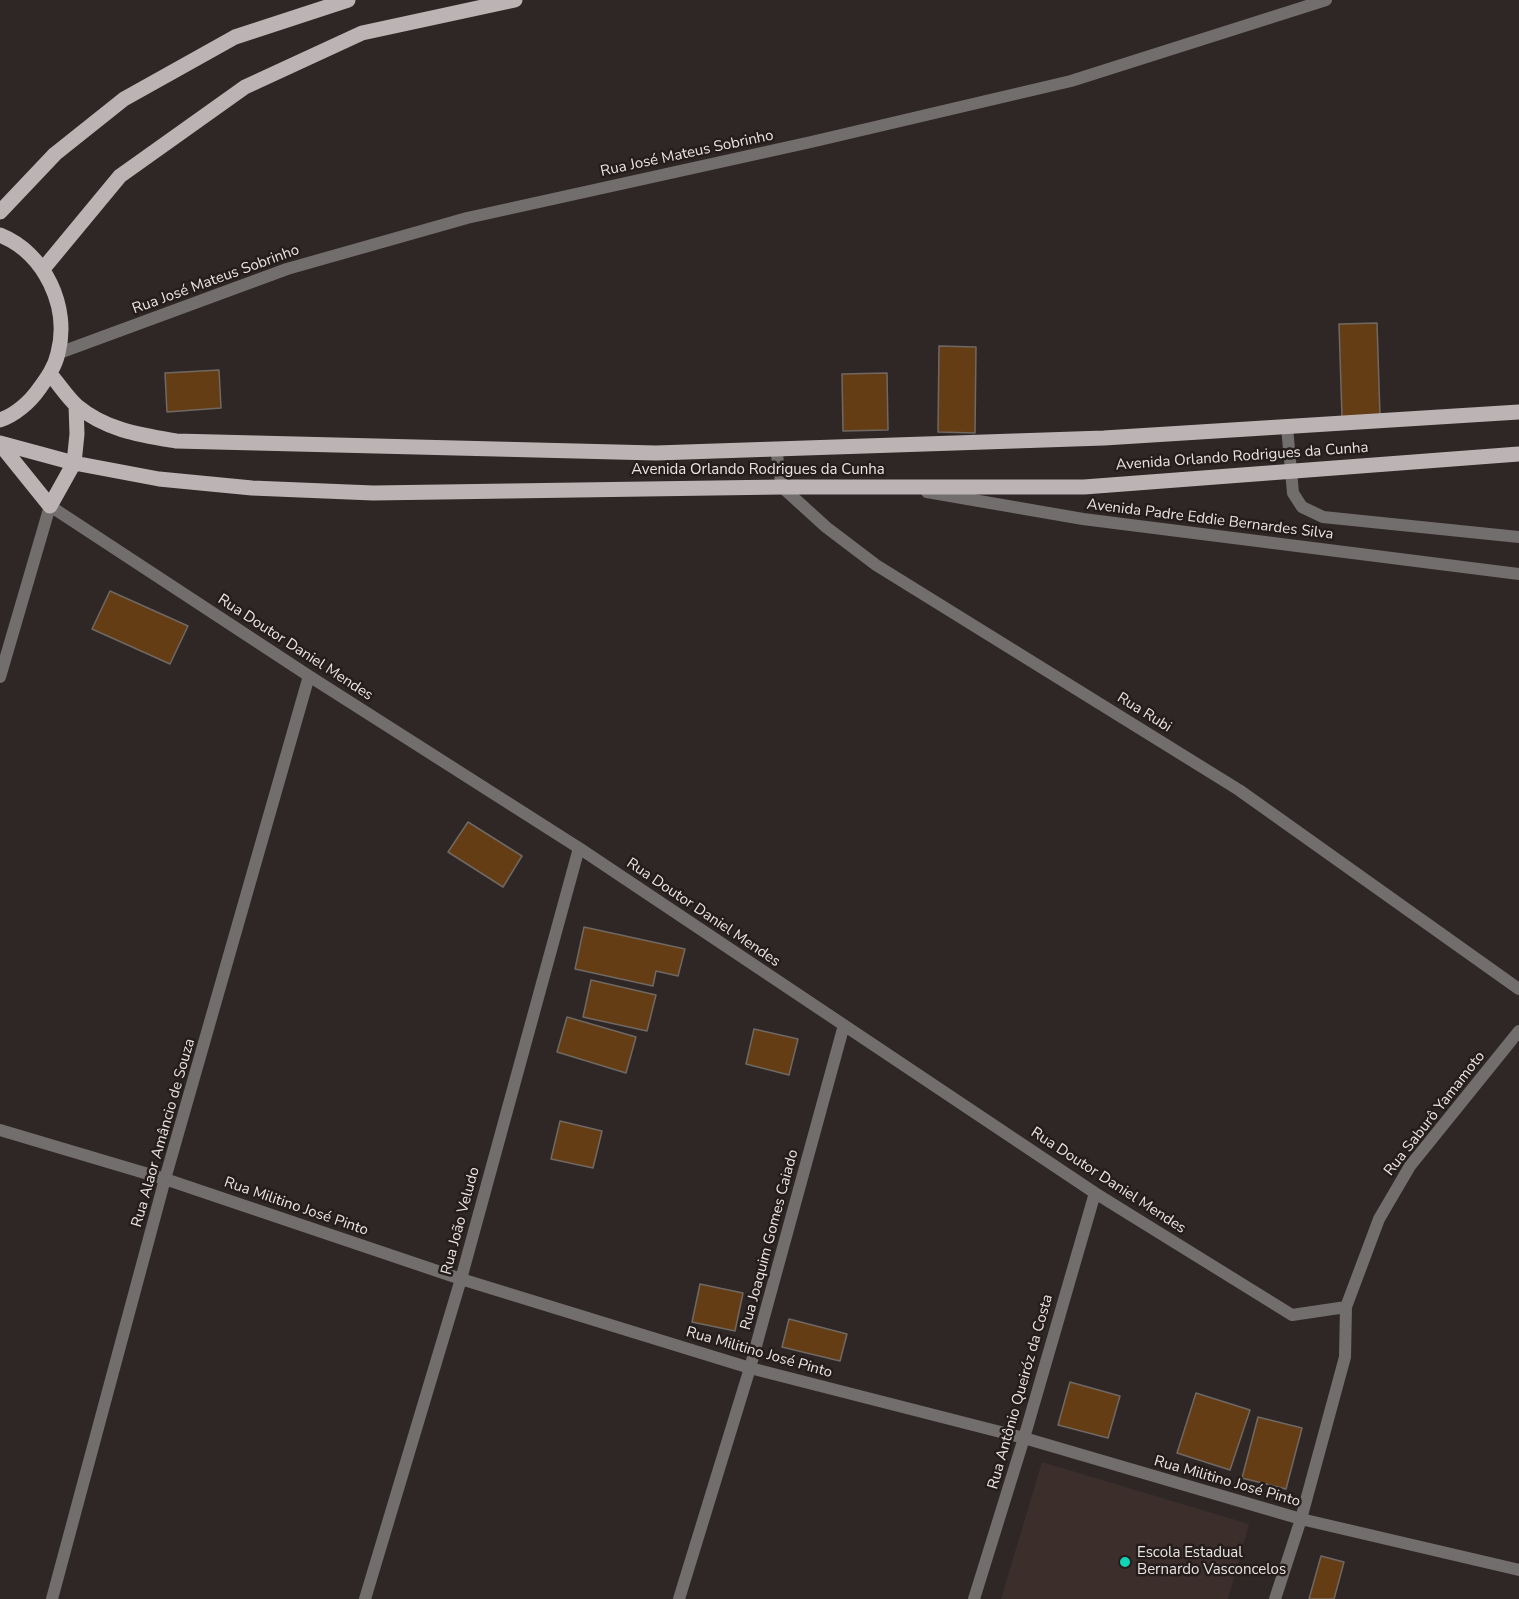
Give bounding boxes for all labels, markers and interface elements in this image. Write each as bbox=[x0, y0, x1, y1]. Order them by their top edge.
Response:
street label: Rua José Mateus Sobrinho bbox=[599, 127, 775, 181]
street label: Rua José Mateus Sobrinho bbox=[130, 241, 302, 319]
street label: Avenida Orlando Rodrigues da Cunha bbox=[1115, 439, 1369, 475]
street label: Avenida Orlando Rodrigues da Cunha bbox=[631, 461, 885, 479]
street label: Avenida Padre Eddie Bernardes Silva bbox=[1086, 496, 1334, 544]
street label: Rua Doutor Daniel Mendes bbox=[214, 591, 376, 705]
street label: Rua Rubi bbox=[1113, 689, 1175, 737]
street label: Rua Doutor Daniel Mendes bbox=[623, 855, 783, 971]
street label: Rua Alaor Amâncio de Souza bbox=[128, 1037, 200, 1229]
street label: Rua Saburô Yamamoto bbox=[1381, 1048, 1489, 1180]
street label: Rua Doutor Daniel Mendes bbox=[1027, 1124, 1189, 1238]
street label: Rua Joaquim Gomes Caiado bbox=[737, 1148, 803, 1332]
street label: Rua João Veludo bbox=[438, 1165, 484, 1277]
street label: Rua Militino José Pinto bbox=[222, 1174, 370, 1240]
street label: Rua Antônio Queiróz da Costa bbox=[985, 1292, 1057, 1492]
street label: Rua Militino José Pinto bbox=[684, 1324, 834, 1382]
street label: Rua Militino José Pinto bbox=[1152, 1453, 1302, 1511]
place label: Escola Estadual Bernardo Vasconcelos bbox=[1137, 1544, 1286, 1579]
marker: Escola Estadual Bernardo Vasconcelos bbox=[1118, 1555, 1132, 1569]

